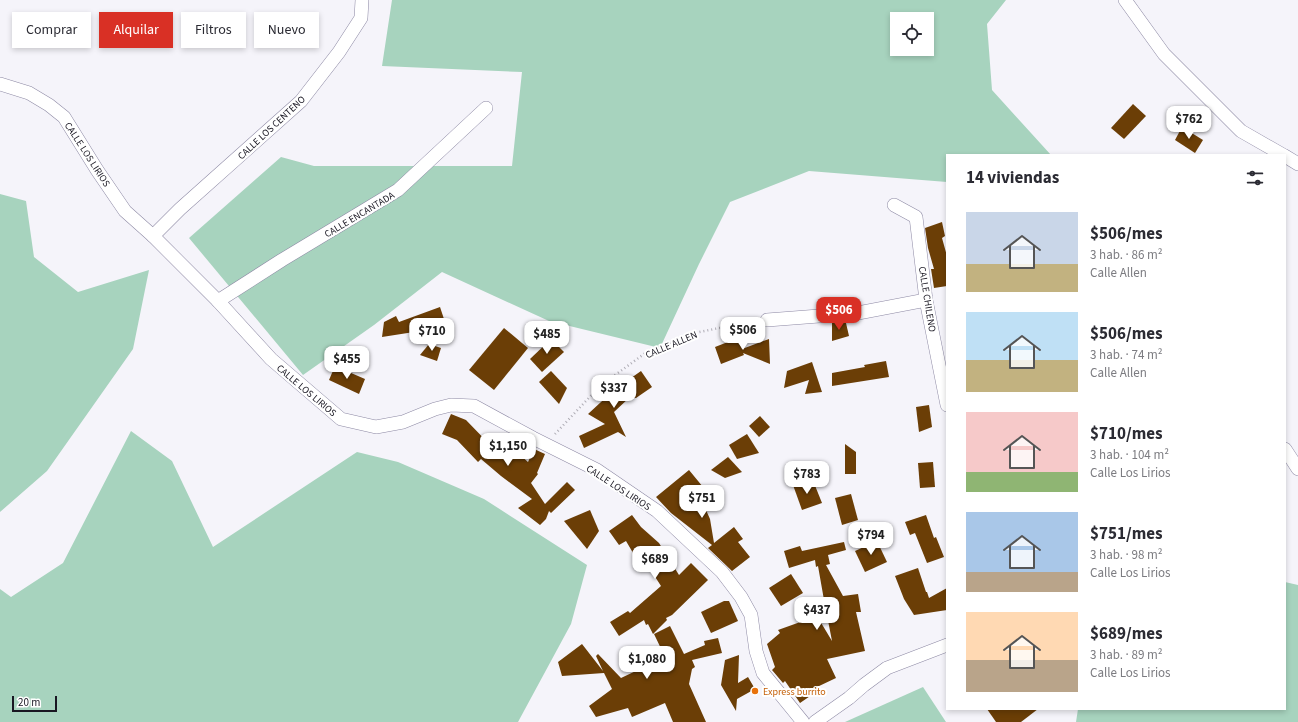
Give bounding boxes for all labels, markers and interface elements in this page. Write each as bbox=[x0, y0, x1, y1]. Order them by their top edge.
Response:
chip: Comprar bbox=[12, 12, 91, 48]
chip: Alquilar bbox=[99, 12, 173, 48]
chip: Filtros bbox=[181, 12, 246, 48]
chip: Nuevo bbox=[254, 12, 319, 48]
map controls bbox=[890, 12, 934, 56]
button: locate bbox=[890, 12, 934, 56]
street label: CALLE LOS CENTENO bbox=[235, 92, 309, 163]
pin: $762 bbox=[1165, 106, 1213, 140]
text: $762 bbox=[1175, 110, 1203, 128]
street label: CALLE LOS LIRIOS bbox=[61, 119, 113, 190]
text: 14 viviendas bbox=[966, 166, 1059, 190]
icon: filters bbox=[1244, 167, 1266, 189]
street label: CALLE ENCANTADA bbox=[322, 188, 398, 241]
text: $506/mes bbox=[1090, 222, 1163, 246]
icon: home bbox=[998, 228, 1046, 276]
text: 3 hab. · 86 m² bbox=[1090, 246, 1163, 264]
text: Calle Allen bbox=[1090, 264, 1147, 282]
street label: CALLE CHILENO bbox=[915, 265, 939, 333]
pin: $506 bbox=[815, 297, 863, 331]
text: $506 bbox=[825, 301, 853, 319]
pin: $506 bbox=[719, 317, 767, 351]
pin: $710 bbox=[408, 318, 456, 352]
pin: $485 bbox=[523, 321, 571, 355]
text: $506 bbox=[729, 321, 757, 339]
text: $710 bbox=[418, 322, 446, 340]
text: $506/mes bbox=[1090, 322, 1163, 346]
text: $485 bbox=[533, 325, 561, 343]
street label: CALLE ALLEN bbox=[643, 328, 699, 362]
icon: home bbox=[998, 328, 1046, 376]
pin: $455 bbox=[323, 346, 371, 380]
text: 3 hab. · 74 m² bbox=[1090, 346, 1163, 364]
text: $455 bbox=[333, 350, 361, 368]
street label: CALLE LOS LIRIOS bbox=[273, 361, 339, 420]
text: Calle Allen bbox=[1090, 364, 1147, 382]
pin: $337 bbox=[590, 375, 638, 409]
text: $337 bbox=[600, 379, 628, 397]
text: $710/mes bbox=[1090, 422, 1163, 446]
icon: home bbox=[998, 428, 1046, 476]
pin: $1,150 bbox=[475, 433, 541, 467]
text: $1,150 bbox=[489, 437, 527, 455]
text: 3 hab. · 104 m² bbox=[1090, 446, 1169, 464]
pin: $783 bbox=[783, 461, 831, 495]
street label: CALLE LOS LIRIOS bbox=[583, 462, 654, 514]
text: Calle Los Lirios bbox=[1090, 464, 1171, 482]
text: $783 bbox=[793, 465, 821, 483]
pin: $751 bbox=[678, 485, 726, 519]
text: $751 bbox=[688, 489, 716, 507]
pin: $794 bbox=[847, 522, 895, 556]
text: $751/mes bbox=[1090, 522, 1163, 546]
text: $794 bbox=[857, 526, 885, 544]
icon: home bbox=[998, 528, 1046, 576]
pin: $689 bbox=[631, 546, 679, 580]
text: 3 hab. · 98 m² bbox=[1090, 546, 1163, 564]
text: $689 bbox=[641, 550, 669, 568]
text: Calle Los Lirios bbox=[1090, 564, 1171, 582]
pin: $437 bbox=[793, 597, 841, 631]
text: $437 bbox=[803, 601, 831, 619]
text: $689/mes bbox=[1090, 622, 1163, 646]
icon: home bbox=[998, 628, 1046, 676]
pin: $1,080 bbox=[614, 646, 680, 680]
text: 3 hab. · 89 m² bbox=[1090, 646, 1163, 664]
text: $1,080 bbox=[628, 650, 666, 668]
text: Calle Los Lirios bbox=[1090, 664, 1171, 682]
place label: Express burrito bbox=[763, 685, 826, 699]
marker: Express burrito bbox=[750, 686, 760, 696]
scale bar bbox=[12, 694, 57, 713]
text: 20 m bbox=[18, 695, 40, 710]

